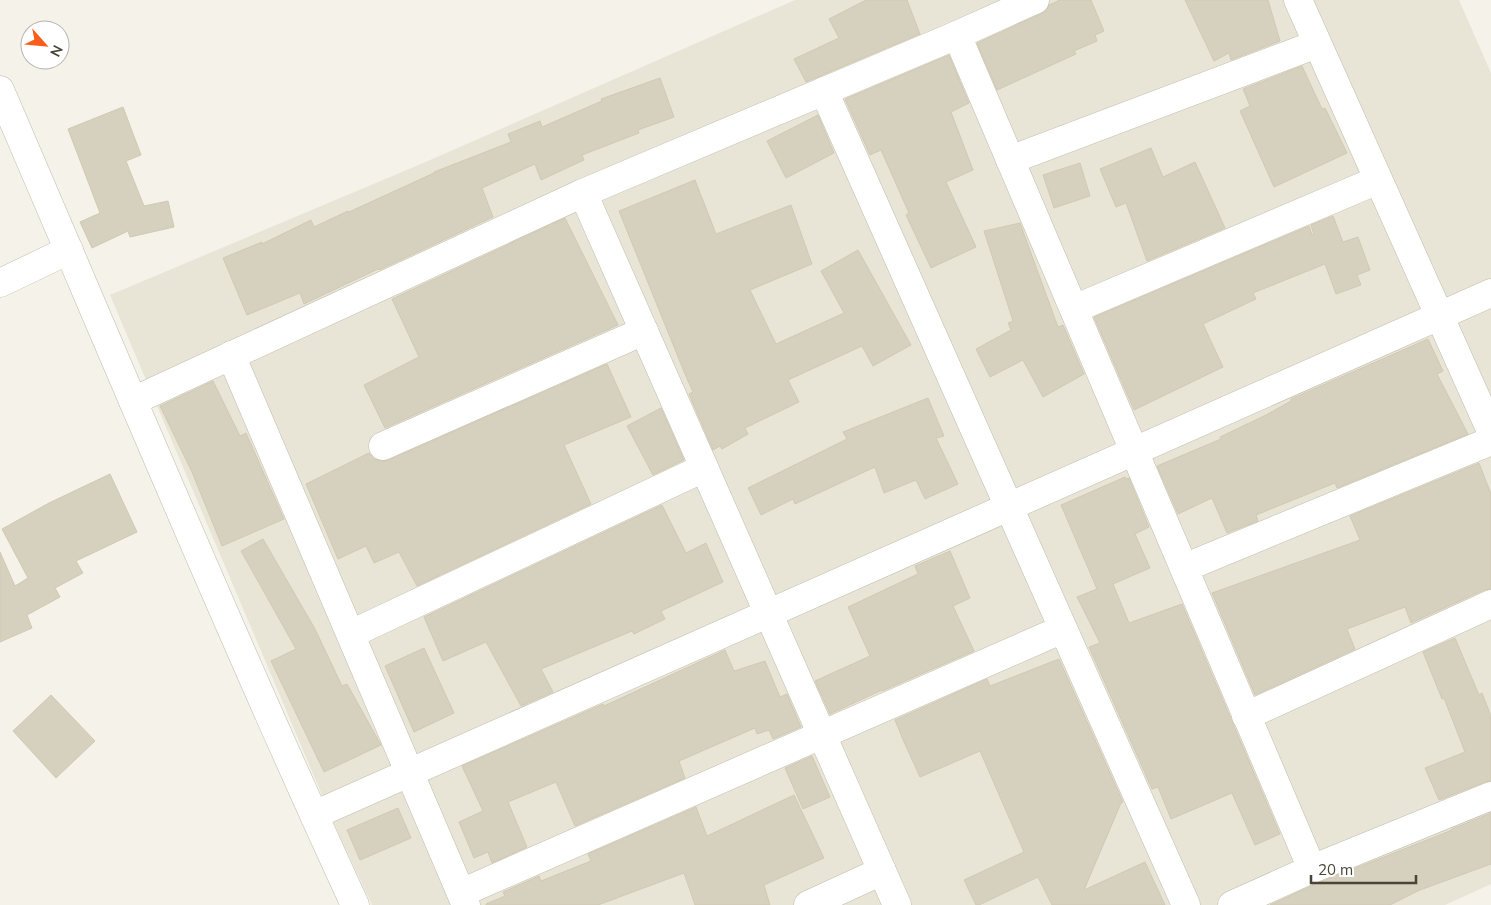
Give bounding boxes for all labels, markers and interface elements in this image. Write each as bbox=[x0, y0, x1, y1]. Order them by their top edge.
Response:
north arrow bbox=[20, 20, 70, 70]
text: N bbox=[46, 42, 67, 60]
scale bar bbox=[1311, 852, 1416, 884]
text: 20 m bbox=[1318, 860, 1353, 879]

